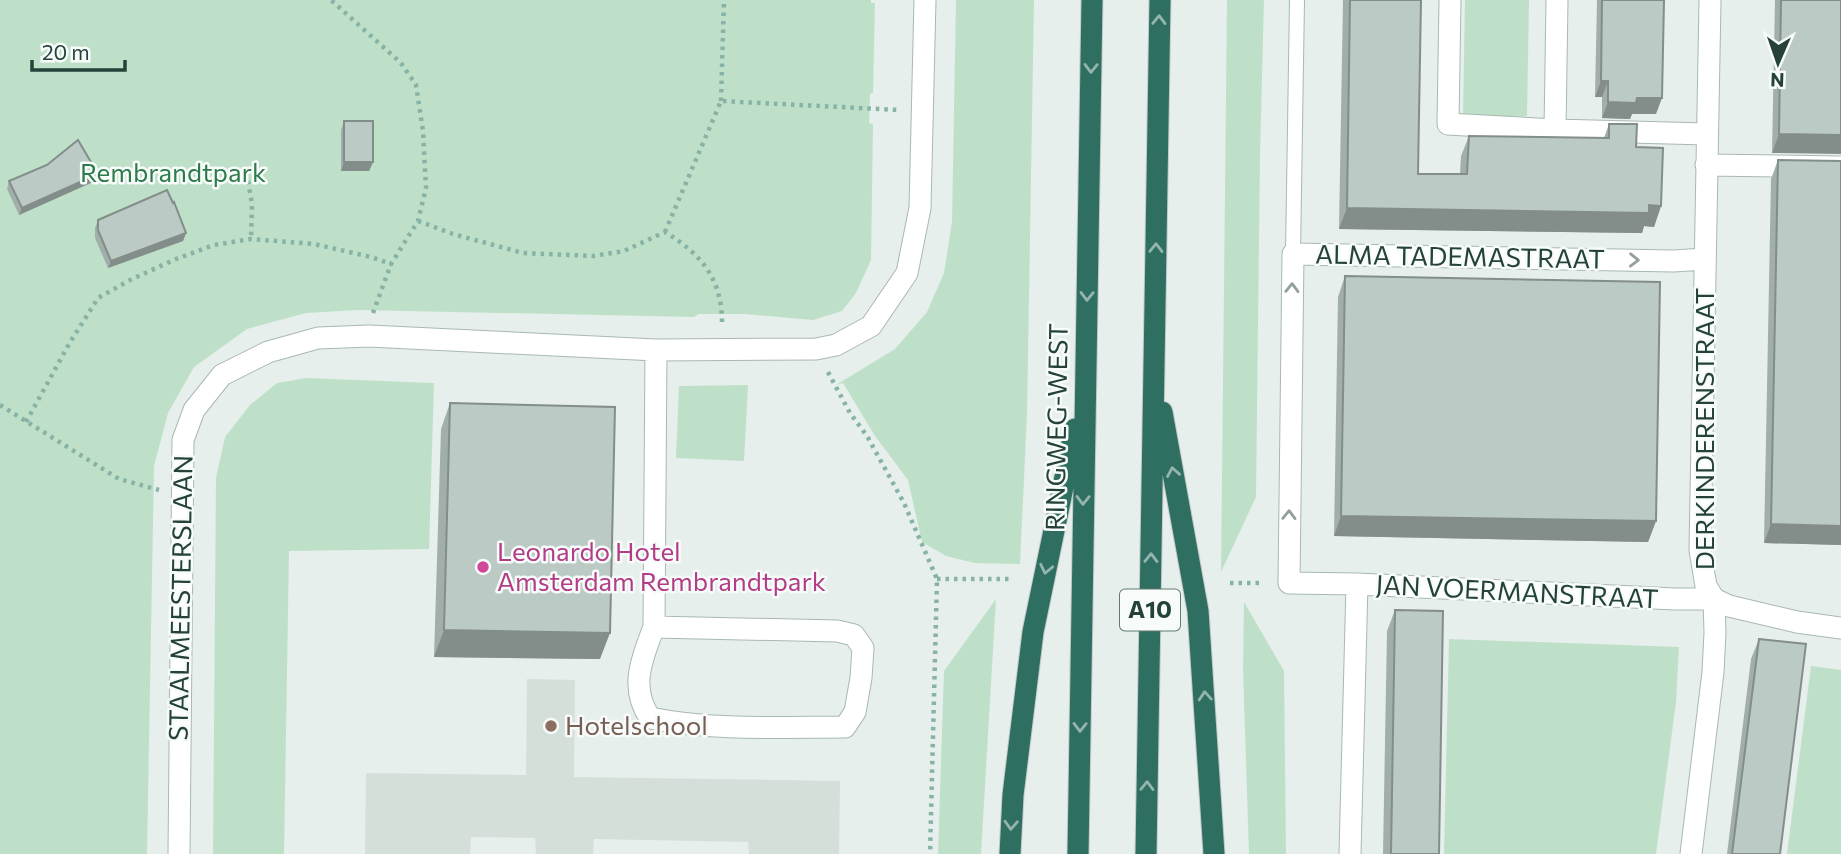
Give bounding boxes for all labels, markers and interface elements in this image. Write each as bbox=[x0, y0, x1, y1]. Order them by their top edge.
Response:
one-way arrow bbox=[1152, 15, 1167, 26]
scale bar bbox=[32, 28, 124, 72]
north arrow bbox=[1743, 28, 1813, 98]
text: 20 m bbox=[42, 39, 90, 64]
one-way arrow bbox=[1083, 63, 1099, 74]
text: N bbox=[1770, 69, 1785, 92]
park label: Rembrandtpark bbox=[80, 156, 266, 187]
street label: ALMA TADEMASTRAAT bbox=[1315, 237, 1605, 274]
one-way arrow bbox=[1148, 242, 1164, 253]
one-way arrow bbox=[1629, 252, 1640, 268]
one-way arrow bbox=[1285, 282, 1300, 293]
street label: DERKINDERENSTRAAT bbox=[1688, 288, 1719, 570]
one-way arrow bbox=[1079, 290, 1094, 301]
street label: RINGWEG-WEST bbox=[1038, 323, 1073, 531]
street label: STAALMEESTERSLAAN bbox=[162, 455, 197, 741]
one-way arrow bbox=[1166, 466, 1181, 478]
one-way arrow bbox=[1075, 495, 1091, 506]
one-way arrow bbox=[1282, 509, 1297, 520]
place label: Leonardo Hotel Amsterdam Rembrandtpark bbox=[497, 535, 826, 596]
one-way arrow bbox=[1143, 553, 1159, 563]
marker: Leonardo Hotel Amsterdam Rembrandtpark bbox=[475, 559, 491, 575]
one-way arrow bbox=[1039, 563, 1054, 575]
street label: JAN VOERMANSTRAAT bbox=[1375, 568, 1659, 613]
road number: A10 bbox=[1120, 590, 1180, 630]
one-way arrow bbox=[1197, 690, 1212, 701]
place label: Hotelschool bbox=[565, 709, 708, 740]
marker: Hotelschool bbox=[543, 718, 559, 734]
one-way arrow bbox=[1072, 723, 1088, 733]
one-way arrow bbox=[1140, 780, 1155, 791]
one-way arrow bbox=[1004, 819, 1019, 830]

